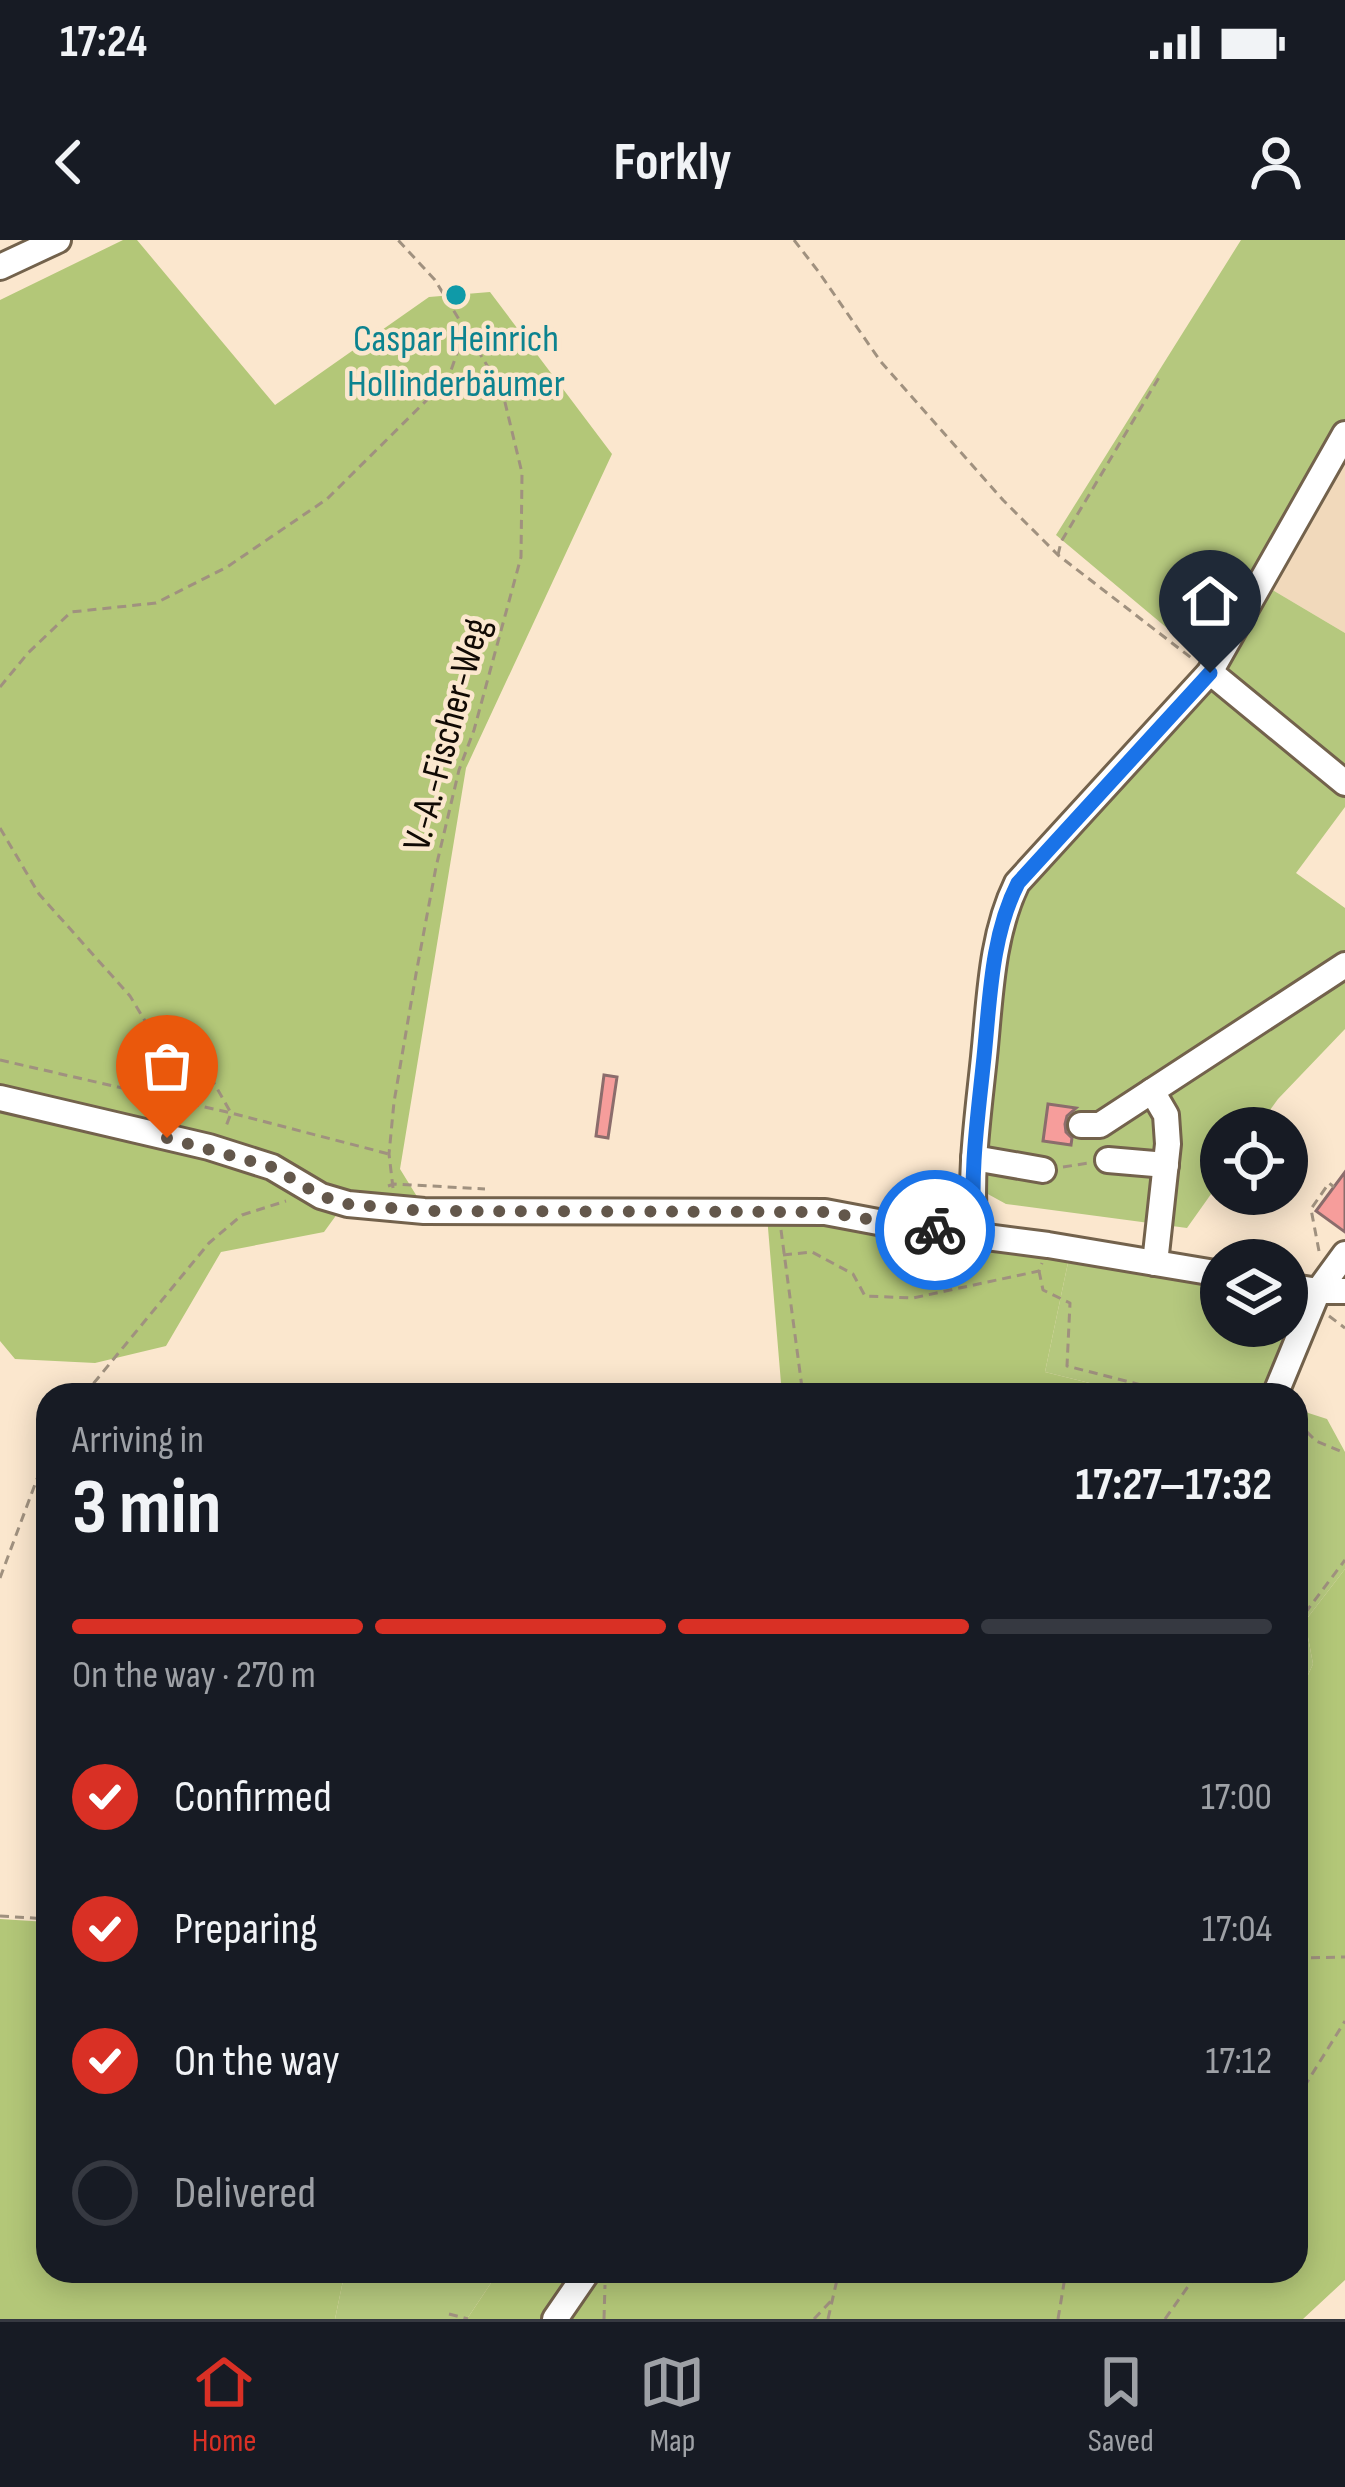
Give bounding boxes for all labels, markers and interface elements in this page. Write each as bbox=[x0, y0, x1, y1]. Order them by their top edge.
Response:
text: 17:24 bbox=[60, 15, 147, 70]
icon: back bbox=[36, 129, 102, 195]
icon: person bbox=[1243, 129, 1309, 195]
text: Forkly bbox=[614, 130, 731, 195]
marker: Caspar Heinrich Hollinderbäumer bbox=[443, 282, 469, 308]
place label: Caspar Heinrich Hollinderbäumer bbox=[347, 316, 565, 408]
pin bbox=[1159, 550, 1261, 673]
icon: home bbox=[1177, 568, 1243, 634]
street label: V.-A.-Fischer-Weg bbox=[394, 613, 501, 856]
pin bbox=[116, 1015, 218, 1138]
icon: bag bbox=[134, 1033, 200, 1099]
map controls bbox=[1200, 1107, 1308, 1347]
button: locate bbox=[1200, 1107, 1308, 1215]
courier bbox=[875, 1170, 995, 1290]
icon: bike bbox=[902, 1197, 968, 1263]
button: layers bbox=[1200, 1239, 1308, 1347]
text: Arriving in bbox=[72, 1417, 204, 1464]
text: 17:27–17:32 bbox=[1076, 1458, 1272, 1513]
text: 3 min bbox=[72, 1462, 221, 1555]
text: On the way · 270 m bbox=[72, 1652, 316, 1699]
icon: check bbox=[72, 1764, 138, 1830]
text: Confirmed bbox=[174, 1770, 332, 1825]
text: 17:00 bbox=[1201, 1774, 1272, 1821]
icon: check bbox=[72, 1896, 138, 1962]
text: Preparing bbox=[174, 1902, 318, 1957]
text: 17:04 bbox=[1202, 1906, 1272, 1953]
icon: check bbox=[72, 2028, 138, 2094]
text: On the way bbox=[174, 2034, 340, 2089]
text: 17:12 bbox=[1206, 2038, 1272, 2085]
text: Delivered bbox=[174, 2166, 316, 2221]
tab: Home bbox=[191, 2349, 257, 2461]
tab: Map bbox=[639, 2349, 705, 2461]
tab: Saved bbox=[1088, 2349, 1154, 2461]

